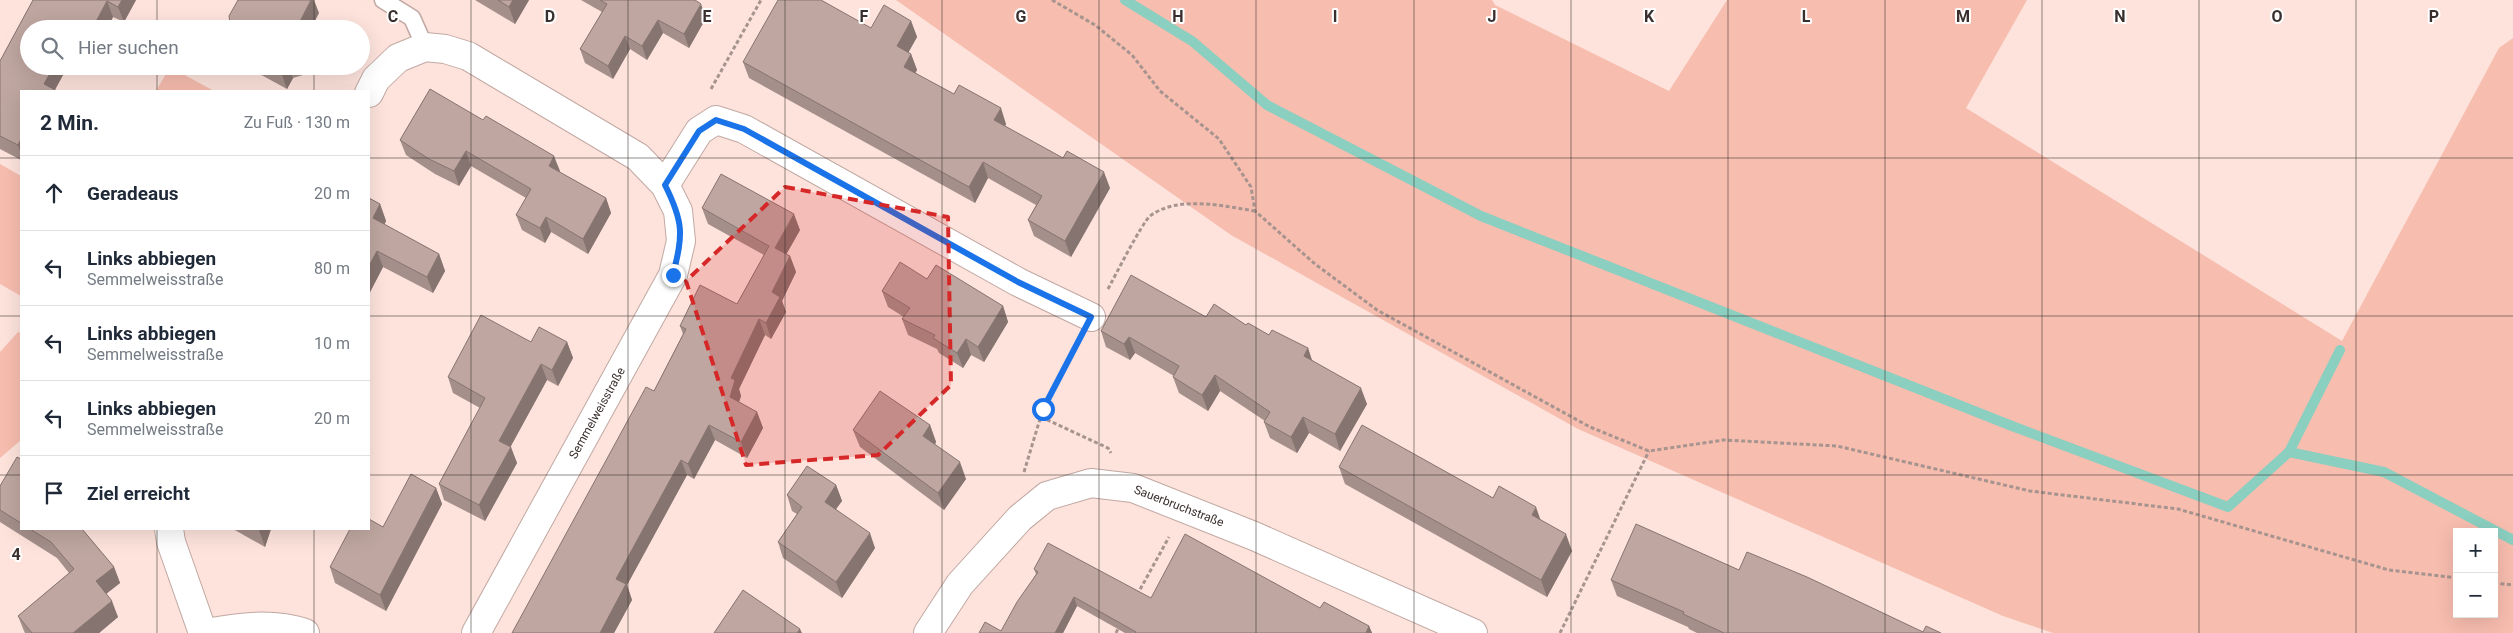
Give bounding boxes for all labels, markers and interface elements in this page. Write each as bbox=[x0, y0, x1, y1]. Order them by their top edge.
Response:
text: C bbox=[388, 7, 398, 26]
text: D bbox=[545, 7, 555, 26]
text: E bbox=[703, 7, 712, 26]
text: F bbox=[860, 7, 869, 26]
text: G bbox=[1016, 7, 1027, 26]
text: H bbox=[1172, 7, 1184, 26]
text: I bbox=[1333, 7, 1337, 26]
text: J bbox=[1488, 7, 1496, 26]
text: K bbox=[1644, 7, 1655, 26]
text: L bbox=[1802, 7, 1811, 26]
text: M bbox=[1956, 7, 1970, 26]
text: N bbox=[2114, 7, 2126, 26]
text: O bbox=[2271, 7, 2283, 26]
text: P bbox=[2429, 7, 2439, 26]
search box bbox=[20, 20, 370, 75]
icon: search bbox=[38, 34, 66, 62]
text: Hier suchen bbox=[78, 36, 179, 59]
text: 2 Min. bbox=[40, 111, 99, 135]
text: Zu Fuß · 130 m bbox=[244, 113, 350, 132]
icon: ahead bbox=[40, 179, 68, 207]
text: Geradeaus bbox=[87, 182, 179, 205]
text: 20 m bbox=[314, 184, 350, 203]
text: Links abbiegen bbox=[87, 247, 216, 270]
icon: left bbox=[40, 254, 68, 282]
text: 80 m bbox=[314, 259, 350, 278]
route end bbox=[662, 264, 685, 287]
text: Semmelweisstraße bbox=[87, 270, 223, 289]
text: Links abbiegen bbox=[87, 322, 216, 345]
icon: left bbox=[40, 329, 68, 357]
text: 10 m bbox=[314, 334, 350, 353]
text: Semmelweisstraße bbox=[87, 345, 223, 364]
street label: Semmelweisstraße bbox=[566, 365, 628, 461]
text: Links abbiegen bbox=[87, 397, 216, 420]
route start bbox=[1032, 398, 1055, 421]
icon: left bbox=[40, 404, 68, 432]
text: 20 m bbox=[314, 409, 350, 428]
text: Semmelweisstraße bbox=[87, 420, 223, 439]
icon: arrive bbox=[40, 479, 68, 507]
text: Ziel erreicht bbox=[87, 482, 190, 505]
street label: Sauerbruchstraße bbox=[1132, 482, 1226, 530]
map controls bbox=[2453, 528, 2498, 618]
button: + bbox=[2453, 528, 2498, 573]
text: 4 bbox=[11, 545, 21, 564]
button: − bbox=[2453, 573, 2498, 618]

